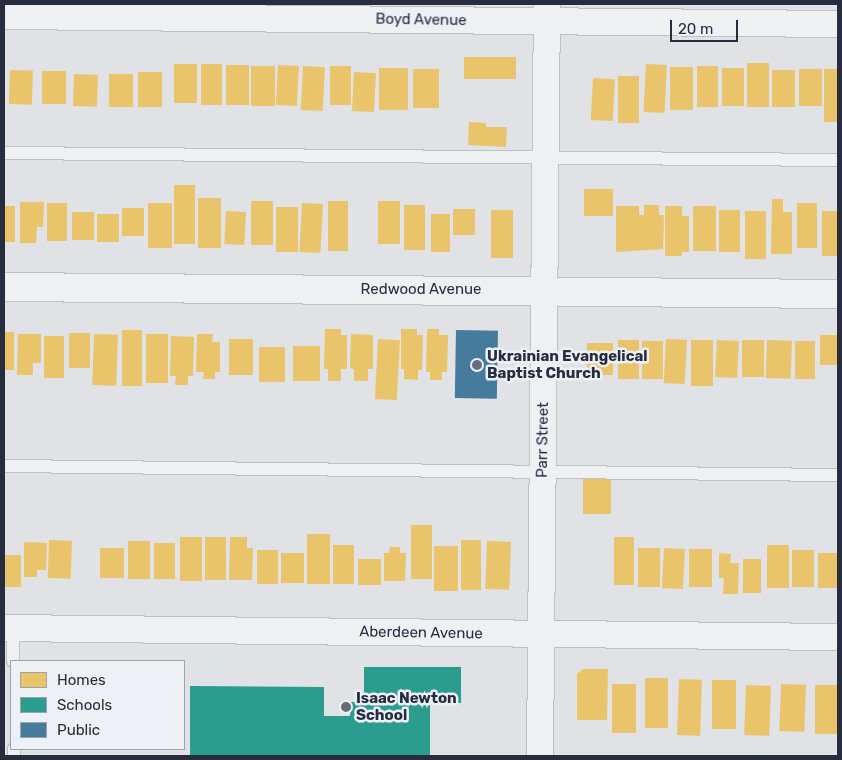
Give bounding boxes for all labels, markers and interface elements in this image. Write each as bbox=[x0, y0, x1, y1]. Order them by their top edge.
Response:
street label: Boyd Avenue bbox=[375, 10, 467, 30]
scale bar bbox=[672, 10, 740, 42]
text: 20 m bbox=[678, 20, 713, 38]
street label: Redwood Avenue bbox=[360, 281, 482, 299]
place label: Ukrainian Evangelical Baptist Church bbox=[487, 347, 648, 382]
marker: Ukrainian Evangelical Baptist Church bbox=[471, 359, 483, 371]
street label: Parr Street bbox=[533, 402, 553, 478]
street label: Aberdeen Avenue bbox=[359, 623, 483, 643]
legend bbox=[10, 660, 185, 750]
text: Homes bbox=[57, 671, 106, 689]
place label: Isaac Newton School bbox=[356, 689, 457, 724]
text: Schools bbox=[57, 696, 112, 714]
marker: Isaac Newton School bbox=[340, 701, 352, 713]
text: Public bbox=[57, 721, 100, 739]

